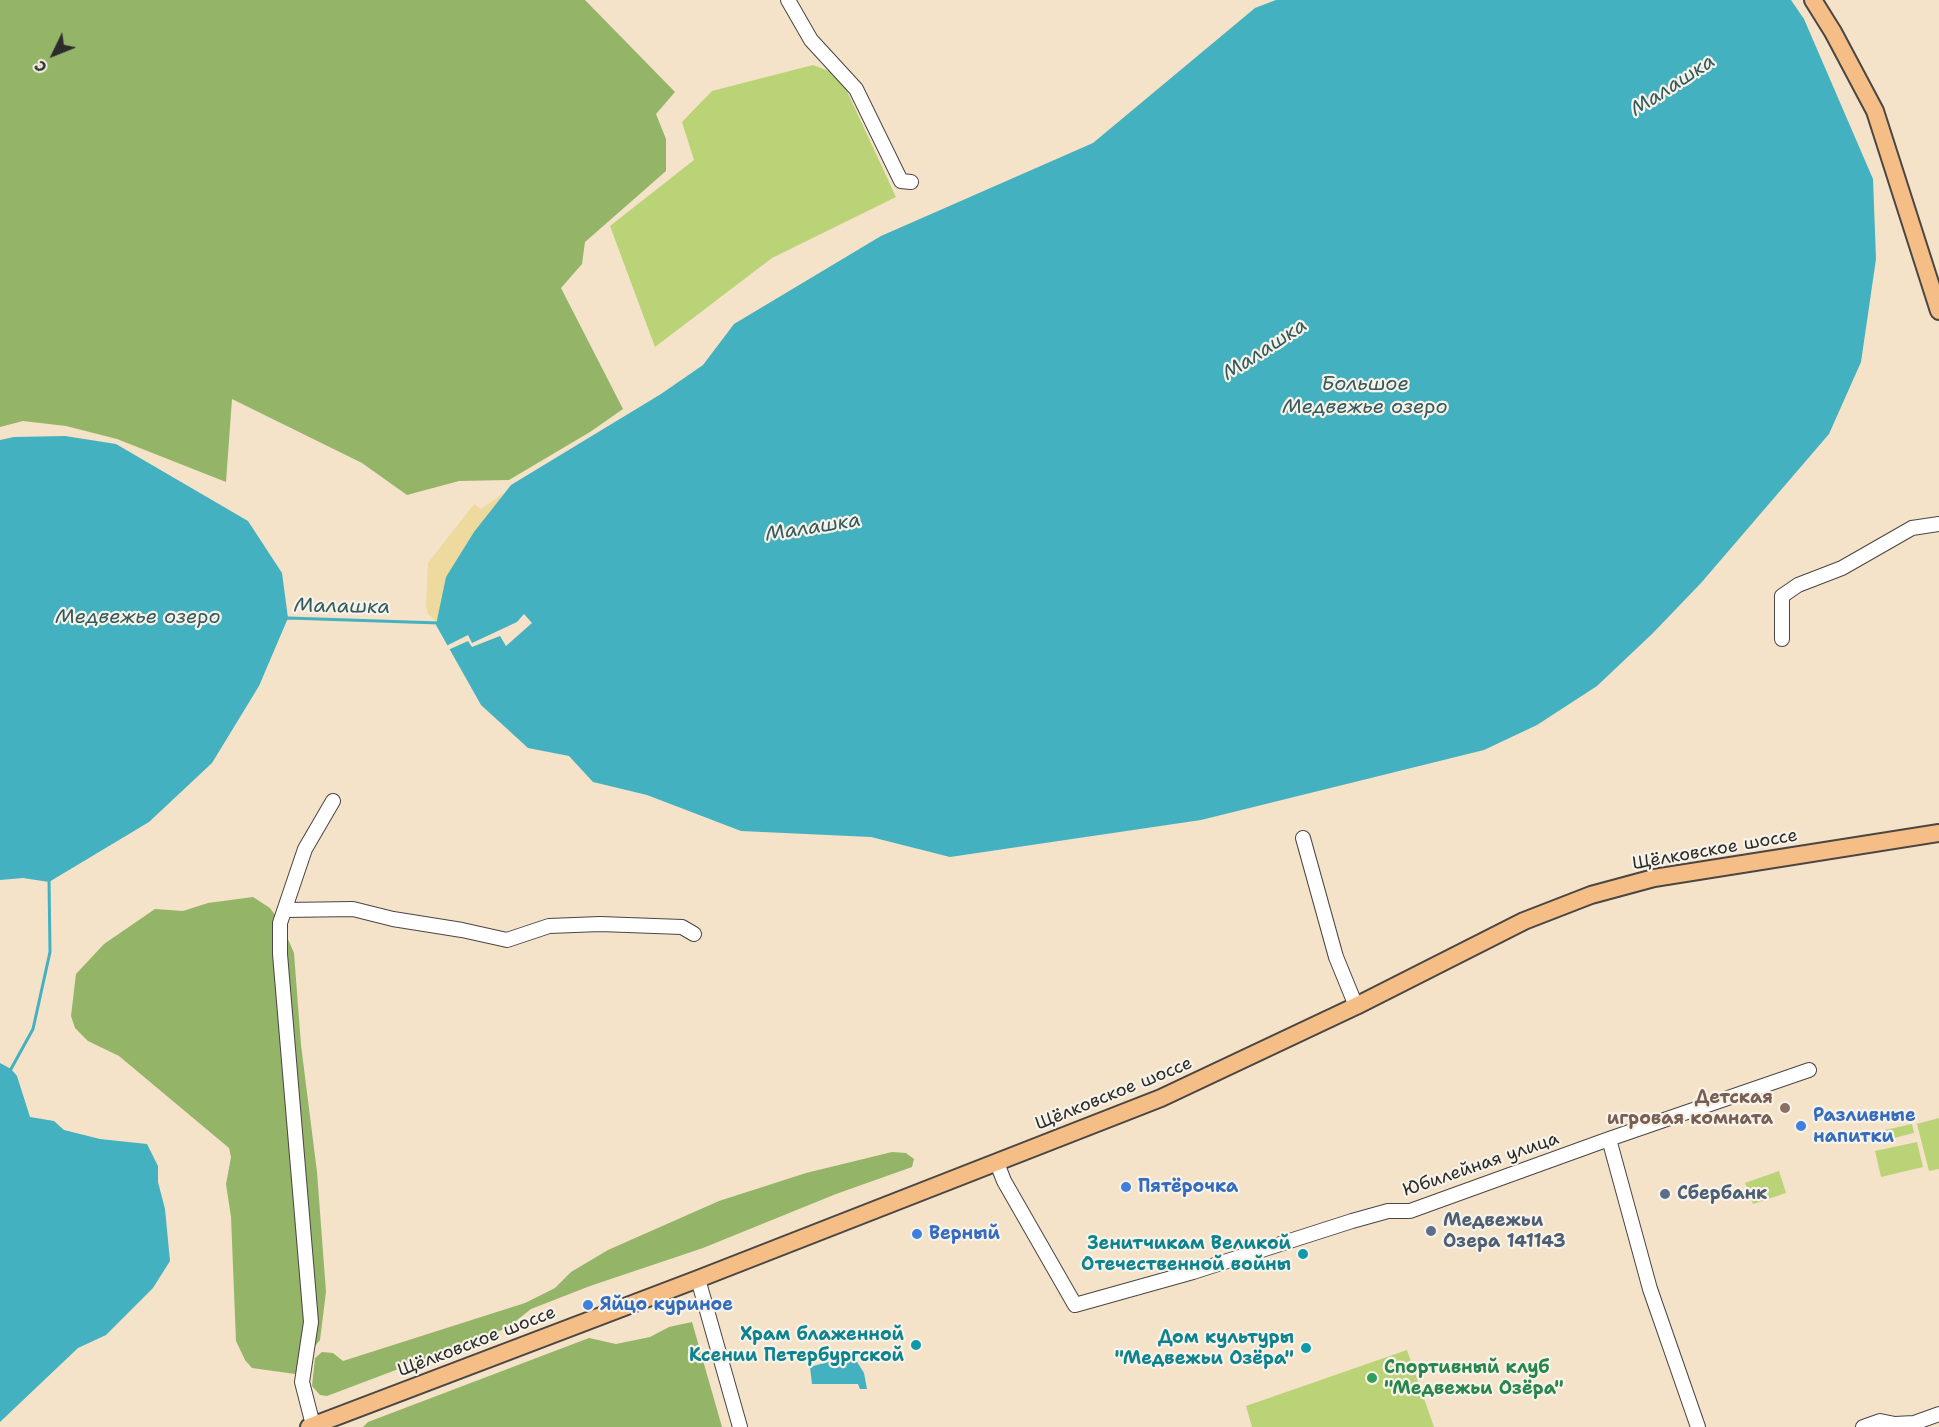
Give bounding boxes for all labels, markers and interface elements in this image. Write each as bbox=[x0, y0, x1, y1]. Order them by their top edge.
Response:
north arrow bbox=[24, 24, 84, 84]
water label: Малашка bbox=[1626, 50, 1720, 122]
text: С bbox=[29, 56, 52, 77]
water label: Малашка bbox=[1218, 314, 1312, 386]
water label: Большое Медвежье озеро bbox=[1282, 373, 1448, 420]
water label: Малашка bbox=[764, 509, 862, 547]
water label: Малашка bbox=[294, 594, 390, 620]
water label: Медвежье озеро bbox=[55, 606, 221, 630]
street label: Щёлковское шоссе bbox=[1631, 825, 1799, 875]
street label: Щёлковское шоссе bbox=[1032, 1053, 1196, 1135]
place label: Детская игровая комната bbox=[1607, 1087, 1773, 1130]
marker: Детская игровая комната bbox=[1778, 1101, 1792, 1115]
place label: Разливные напитки bbox=[1813, 1105, 1916, 1148]
marker: Разливные напитки bbox=[1794, 1119, 1808, 1133]
street label: Юбилейная улица bbox=[1400, 1128, 1562, 1202]
place label: Пятёрочка bbox=[1138, 1176, 1238, 1198]
marker: Пятёрочка bbox=[1119, 1180, 1133, 1194]
place label: Сбербанк bbox=[1677, 1183, 1767, 1205]
marker: Сбербанк bbox=[1658, 1187, 1672, 1201]
place label: Медвежьи Озера 141143 bbox=[1443, 1210, 1566, 1252]
place label: Верный bbox=[929, 1223, 1000, 1245]
marker: Медвежьи Озера 141143 bbox=[1424, 1224, 1438, 1238]
marker: Верный bbox=[910, 1227, 924, 1241]
place label: Зенитчикам Великой Отечественной войны bbox=[1081, 1233, 1291, 1276]
marker: Зенитчикам Великой Отечественной войны bbox=[1296, 1247, 1310, 1261]
place label: Яйцо куриное bbox=[600, 1294, 733, 1316]
marker: Яйцо куриное bbox=[581, 1298, 595, 1312]
street label: Щёлковское шоссе bbox=[395, 1302, 559, 1382]
place label: Храм блаженной Ксении Петербургской bbox=[689, 1324, 904, 1366]
place label: Дом культуры "Медвежьи Озёра" bbox=[1114, 1327, 1294, 1370]
marker: Храм блаженной Ксении Петербургской bbox=[909, 1338, 923, 1352]
marker: Дом культуры "Медвежьи Озёра" bbox=[1299, 1341, 1313, 1355]
place label: Спортивный клуб "Медвежьи Озёра" bbox=[1384, 1357, 1564, 1400]
marker: Спортивный клуб "Медвежьи Озёра" bbox=[1365, 1371, 1379, 1385]

